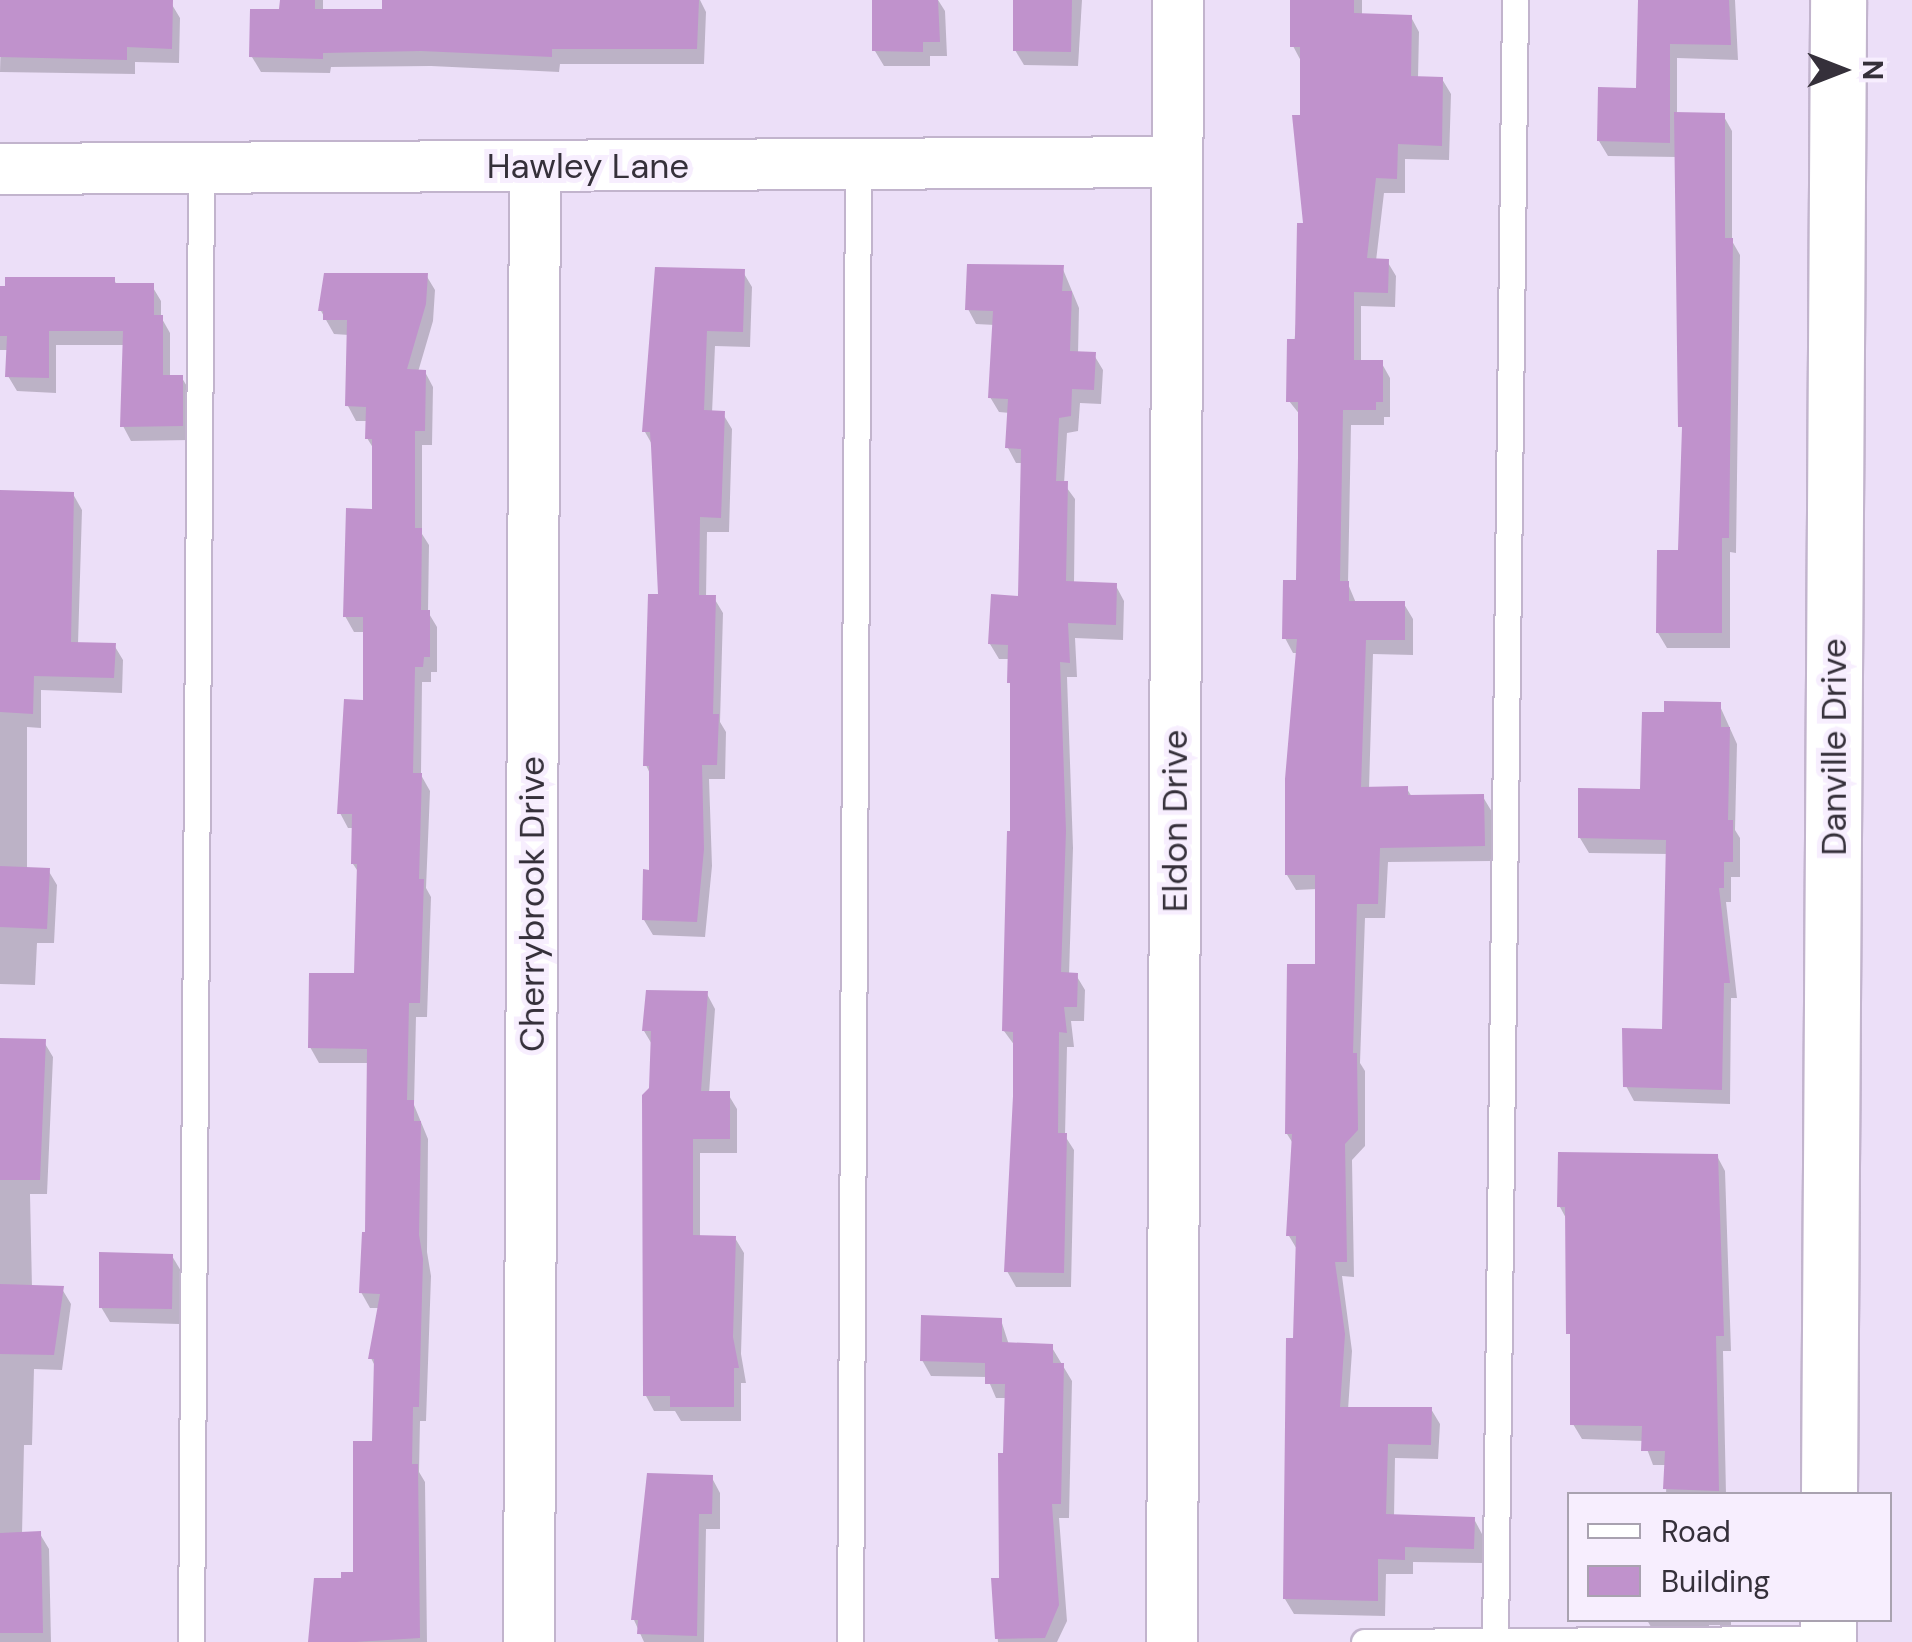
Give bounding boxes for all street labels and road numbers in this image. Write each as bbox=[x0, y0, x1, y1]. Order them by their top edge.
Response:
street label: Hawley Lane bbox=[487, 145, 689, 187]
street label: Danville Drive bbox=[1813, 638, 1855, 856]
street label: Eldon Drive bbox=[1154, 730, 1196, 912]
street label: Cherrybrook Drive bbox=[511, 756, 553, 1052]

